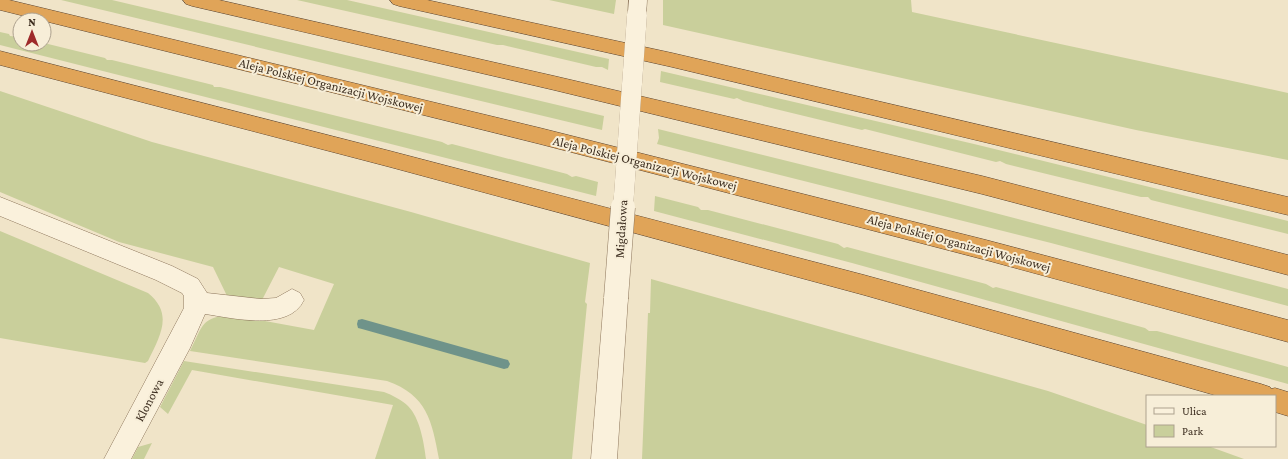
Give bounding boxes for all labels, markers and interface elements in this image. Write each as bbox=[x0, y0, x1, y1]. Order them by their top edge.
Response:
north arrow bbox=[12, 12, 52, 52]
text: N bbox=[28, 16, 36, 28]
street label: Aleja Polskiej Organizacji Wojskowej bbox=[237, 55, 425, 116]
street label: Aleja Polskiej Organizacji Wojskowej bbox=[551, 133, 739, 194]
street label: Migdałowa bbox=[611, 199, 631, 259]
street label: Aleja Polskiej Organizacji Wojskowej bbox=[865, 211, 1052, 276]
street label: Klonowa bbox=[132, 376, 166, 424]
legend bbox=[1146, 395, 1276, 447]
text: Ulica bbox=[1182, 404, 1207, 418]
text: Park bbox=[1182, 424, 1204, 438]

